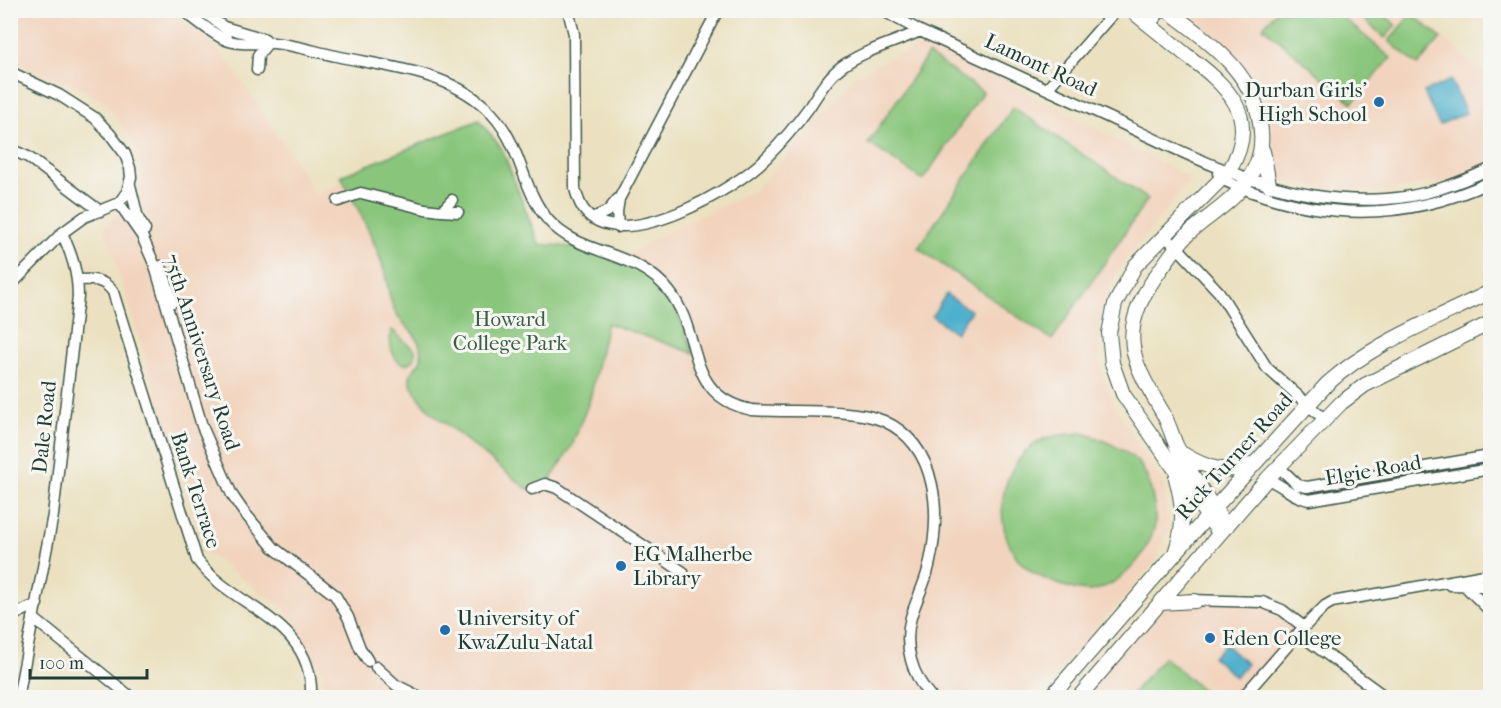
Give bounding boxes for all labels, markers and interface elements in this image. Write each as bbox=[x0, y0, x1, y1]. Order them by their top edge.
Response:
street label: Lamont Road bbox=[981, 29, 1101, 102]
place label: Durban Girls' High School bbox=[1245, 78, 1367, 126]
marker: Durban Girls' High School bbox=[1372, 95, 1386, 109]
street label: 75th Anniversary Road bbox=[159, 251, 245, 454]
park label: Howard College Park bbox=[453, 307, 567, 355]
street label: Dale Road bbox=[27, 379, 61, 475]
street label: Rick Turner Road bbox=[1171, 387, 1298, 525]
street label: Bank Terrace bbox=[166, 429, 226, 551]
street label: Elgie Road bbox=[1323, 450, 1424, 490]
place label: EG Malherbe Library bbox=[633, 542, 752, 590]
marker: EG Malherbe Library bbox=[614, 559, 628, 573]
place label: University of KwaZulu-Natal bbox=[457, 606, 593, 654]
marker: University of KwaZulu-Natal bbox=[438, 623, 452, 637]
place label: Eden College bbox=[1222, 626, 1341, 650]
marker: Eden College bbox=[1203, 631, 1217, 645]
scale bar bbox=[30, 642, 147, 680]
text: 100 m bbox=[39, 653, 84, 674]

